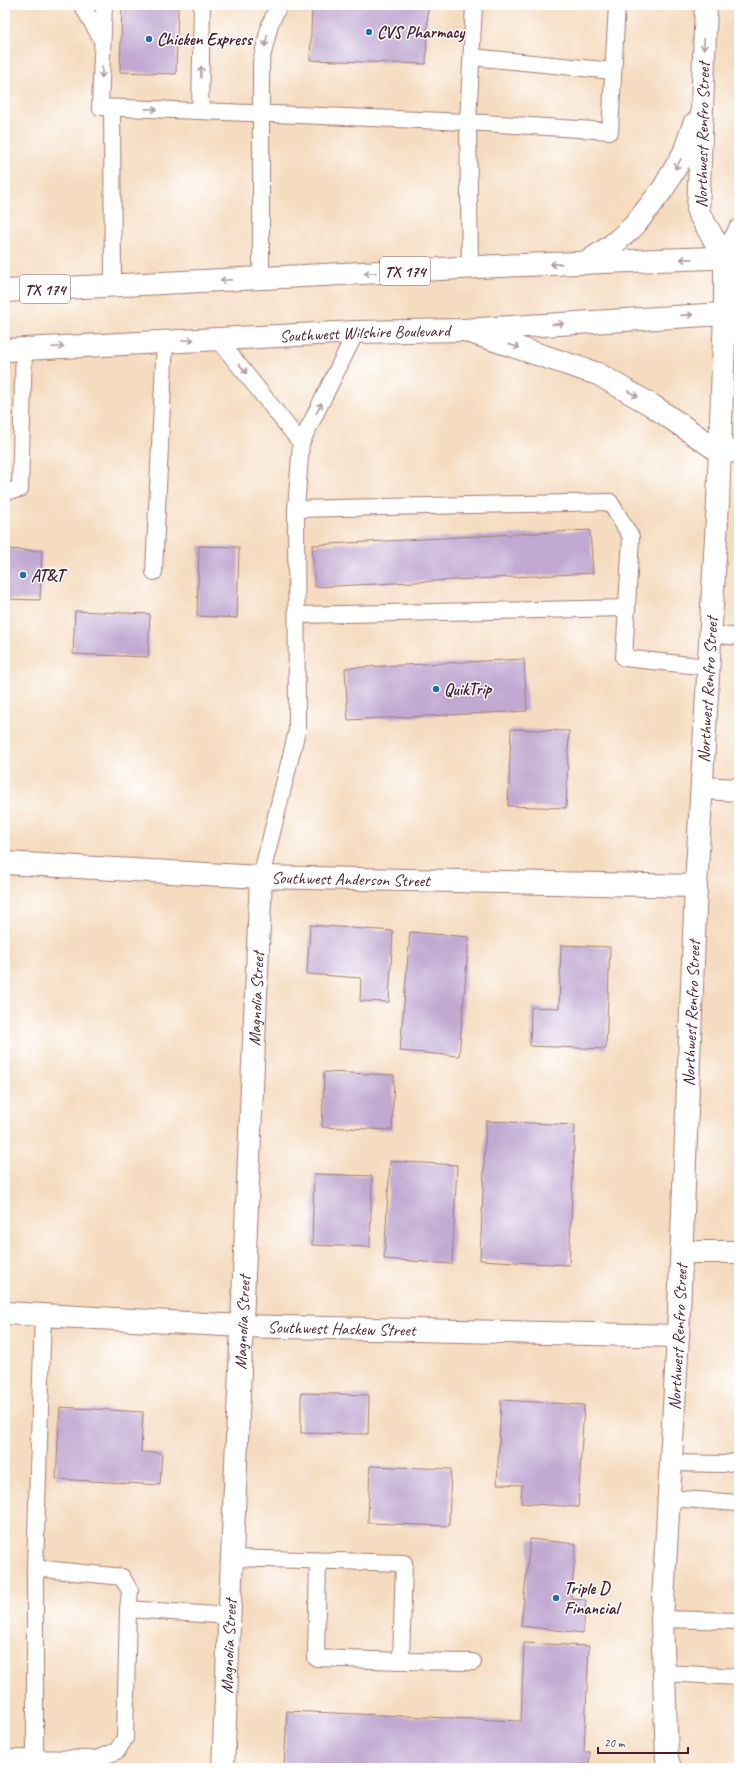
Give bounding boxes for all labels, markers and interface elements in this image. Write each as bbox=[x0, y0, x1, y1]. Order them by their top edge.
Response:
place label: CVS Pharmacy bbox=[377, 22, 465, 43]
marker: CVS Pharmacy bbox=[364, 27, 374, 37]
place label: Chicken Express bbox=[157, 29, 254, 50]
marker: Chicken Express bbox=[144, 34, 154, 44]
one-way arrow bbox=[261, 35, 269, 48]
one-way arrow bbox=[700, 37, 708, 50]
street label: Northwest Renfro Street bbox=[691, 60, 714, 208]
one-way arrow bbox=[98, 65, 105, 78]
one-way arrow bbox=[197, 66, 205, 79]
one-way arrow bbox=[144, 105, 157, 113]
one-way arrow bbox=[673, 158, 681, 170]
one-way arrow bbox=[680, 256, 693, 263]
road number: TX 174 bbox=[380, 257, 430, 285]
one-way arrow bbox=[550, 261, 563, 268]
one-way arrow bbox=[364, 269, 377, 276]
road number: TX 174 bbox=[20, 275, 70, 303]
one-way arrow bbox=[220, 276, 233, 283]
one-way arrow bbox=[680, 312, 693, 319]
street label: Southwest Wilshire Boulevard bbox=[279, 320, 452, 347]
one-way arrow bbox=[551, 320, 564, 327]
one-way arrow bbox=[181, 337, 194, 344]
one-way arrow bbox=[51, 343, 64, 351]
one-way arrow bbox=[507, 343, 520, 350]
one-way arrow bbox=[238, 364, 247, 375]
one-way arrow bbox=[627, 391, 639, 399]
one-way arrow bbox=[316, 403, 323, 415]
place label: AT&T bbox=[31, 565, 68, 586]
marker: AT&T bbox=[18, 570, 28, 580]
street label: Northwest Renfro Street bbox=[693, 614, 723, 763]
place label: QuikTrip bbox=[444, 679, 493, 700]
marker: QuikTrip bbox=[431, 684, 441, 694]
street label: Southwest Anderson Street bbox=[271, 867, 432, 892]
street label: Northwest Renfro Street bbox=[678, 938, 705, 1087]
street label: Magnolia Street bbox=[244, 949, 269, 1046]
street label: Northwest Renfro Street bbox=[664, 1261, 692, 1411]
street label: Magnolia Street bbox=[230, 1273, 255, 1370]
street label: Southwest Haskew Street bbox=[267, 1317, 418, 1341]
place label: Triple D Financial bbox=[564, 1578, 622, 1619]
marker: Triple D Financial bbox=[551, 1593, 561, 1603]
street label: Magnolia Street bbox=[216, 1596, 241, 1694]
scale bar bbox=[598, 1729, 688, 1755]
text: 20 m bbox=[604, 1735, 626, 1751]

